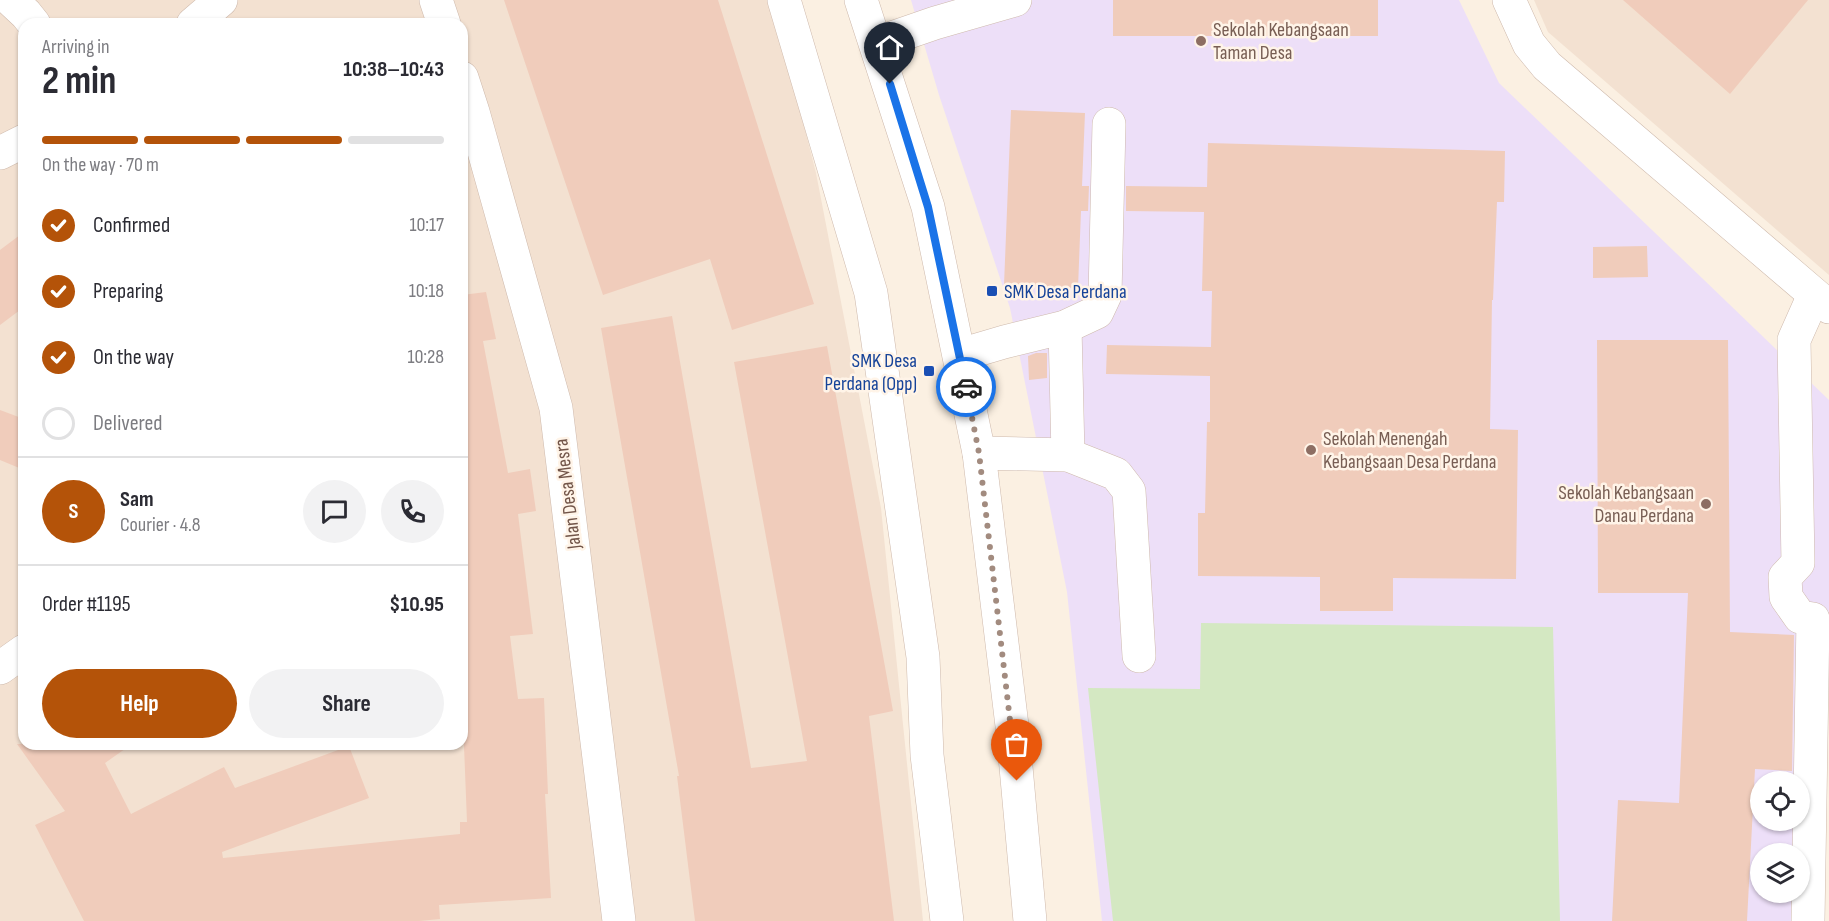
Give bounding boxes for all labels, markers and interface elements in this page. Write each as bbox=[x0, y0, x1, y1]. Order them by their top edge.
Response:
place label: Sekolah Kebangsaan Taman Desa bbox=[1213, 18, 1349, 65]
pin bbox=[864, 22, 915, 84]
icon: home bbox=[873, 31, 906, 64]
marker: Sekolah Kebangsaan Taman Desa bbox=[1194, 34, 1208, 48]
text: Arriving in bbox=[42, 35, 110, 59]
text: 10:38–10:43 bbox=[343, 56, 444, 83]
text: 2 min bbox=[42, 58, 116, 105]
text: On the way · 70 m bbox=[42, 153, 159, 177]
icon: check bbox=[42, 209, 75, 242]
text: Confirmed bbox=[93, 212, 170, 239]
text: 10:17 bbox=[410, 213, 444, 237]
icon: check bbox=[42, 275, 75, 308]
text: Preparing bbox=[93, 278, 163, 305]
text: 10:18 bbox=[409, 279, 444, 303]
place label: SMK Desa Perdana bbox=[1004, 280, 1127, 304]
marker: SMK Desa Perdana bbox=[985, 284, 999, 298]
icon: check bbox=[42, 341, 75, 374]
text: On the way bbox=[93, 344, 174, 371]
text: 10:28 bbox=[408, 345, 444, 369]
place label: SMK Desa Perdana (Opp) bbox=[825, 349, 917, 396]
courier bbox=[936, 357, 996, 417]
marker: SMK Desa Perdana (Opp) bbox=[922, 364, 936, 378]
icon: car bbox=[950, 371, 983, 404]
text: Delivered bbox=[93, 410, 162, 437]
place label: Sekolah Menengah Kebangsaan Desa Perdana bbox=[1323, 427, 1497, 474]
street label: Jalan Desa Mesra bbox=[549, 437, 587, 551]
marker: Sekolah Menengah Kebangsaan Desa Perdana bbox=[1304, 443, 1318, 457]
button: chat bbox=[303, 480, 366, 543]
button: phone bbox=[381, 480, 444, 543]
place label: Sekolah Kebangsaan Danau Perdana bbox=[1558, 481, 1694, 528]
text: Sam bbox=[120, 486, 154, 513]
marker: Sekolah Kebangsaan Danau Perdana bbox=[1699, 497, 1713, 511]
text: S bbox=[69, 498, 78, 525]
text: Courier · 4.8 bbox=[120, 513, 201, 537]
text: Order #1195 bbox=[42, 591, 131, 618]
text: $10.95 bbox=[389, 591, 444, 618]
button: Help bbox=[42, 669, 237, 738]
button: Share bbox=[249, 669, 444, 738]
pin bbox=[991, 719, 1042, 781]
icon: bag bbox=[1000, 728, 1033, 761]
map controls bbox=[1750, 771, 1810, 903]
button: locate bbox=[1750, 771, 1810, 831]
button: layers bbox=[1750, 843, 1810, 903]

